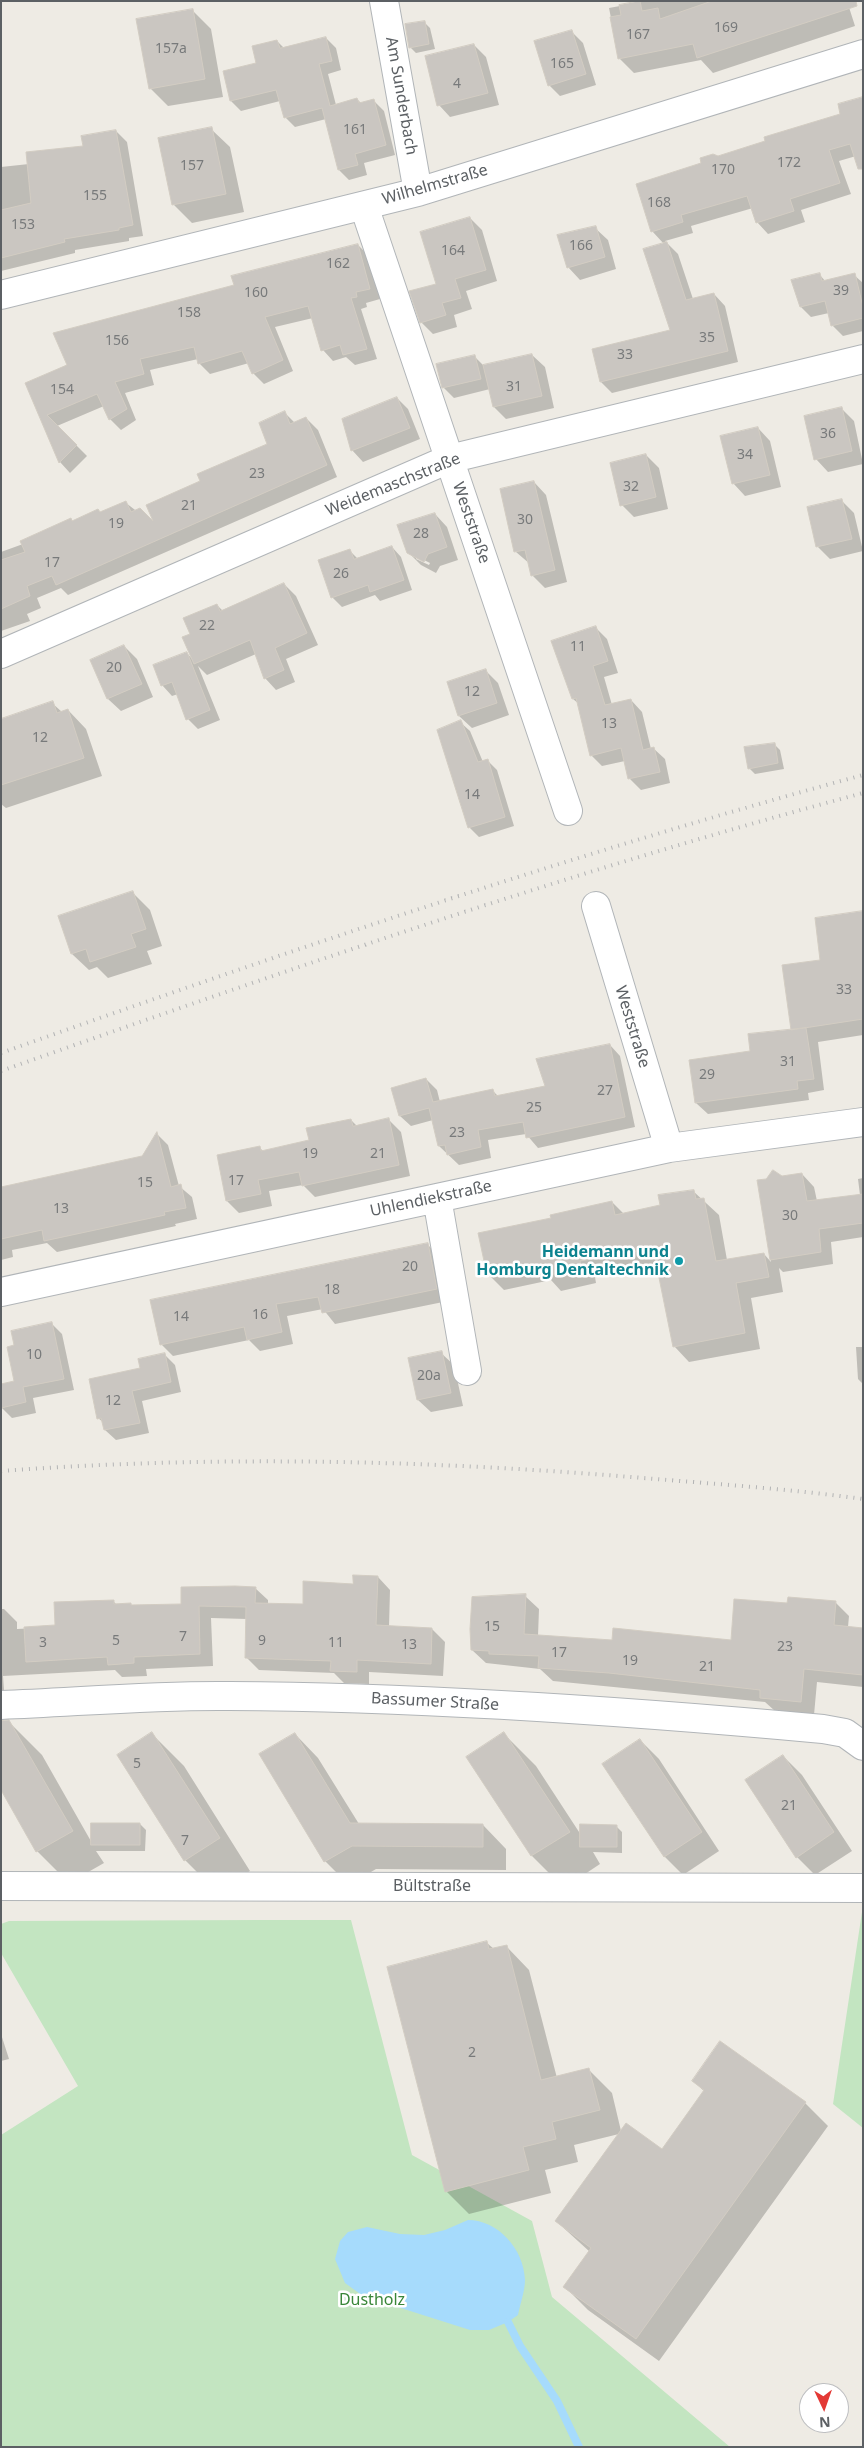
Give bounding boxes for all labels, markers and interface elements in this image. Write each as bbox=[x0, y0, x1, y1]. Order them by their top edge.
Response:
house number: 169 bbox=[714, 20, 738, 36]
house number: 167 bbox=[626, 27, 650, 43]
street label: Am Sunderbach bbox=[381, 35, 421, 157]
house number: 157a bbox=[155, 41, 187, 57]
house number: 165 bbox=[550, 56, 574, 72]
house number: 4 bbox=[453, 76, 461, 92]
house number: 161 bbox=[343, 122, 367, 138]
house number: 172 bbox=[777, 155, 801, 171]
house number: 157 bbox=[180, 158, 204, 174]
street label: Wilhelmstraße bbox=[380, 161, 490, 209]
house number: 170 bbox=[711, 162, 735, 178]
house number: 155 bbox=[83, 188, 107, 204]
house number: 168 bbox=[647, 195, 671, 211]
house number: 153 bbox=[11, 217, 35, 233]
house number: 166 bbox=[569, 238, 593, 254]
house number: 164 bbox=[441, 243, 465, 259]
house number: 162 bbox=[326, 256, 350, 272]
house number: 39 bbox=[833, 283, 849, 299]
house number: 160 bbox=[244, 285, 268, 301]
house number: 158 bbox=[177, 305, 201, 321]
house number: 35 bbox=[699, 330, 715, 346]
house number: 156 bbox=[105, 333, 129, 349]
house number: 33 bbox=[617, 347, 633, 363]
house number: 31 bbox=[506, 379, 522, 395]
house number: 154 bbox=[50, 382, 74, 398]
house number: 36 bbox=[820, 426, 836, 442]
house number: 34 bbox=[737, 447, 753, 463]
street label: Weidemaschstraße bbox=[323, 449, 463, 521]
house number: 23 bbox=[249, 466, 265, 482]
house number: 32 bbox=[623, 479, 639, 495]
street label: Weststraße bbox=[448, 480, 494, 566]
house number: 21 bbox=[181, 498, 197, 514]
house number: 30 bbox=[517, 512, 533, 528]
house number: 19 bbox=[108, 516, 124, 532]
house number: 28 bbox=[413, 526, 429, 542]
house number: 17 bbox=[44, 555, 60, 571]
house number: 26 bbox=[333, 566, 349, 582]
house number: 22 bbox=[199, 618, 215, 634]
house number: 11 bbox=[570, 639, 586, 655]
house number: 20 bbox=[106, 660, 122, 676]
house number: 12 bbox=[464, 684, 480, 700]
house number: 13 bbox=[601, 716, 617, 732]
house number: 12 bbox=[32, 730, 48, 746]
house number: 14 bbox=[464, 787, 480, 803]
house number: 33 bbox=[836, 982, 852, 998]
street label: Weststraße bbox=[610, 984, 654, 1070]
house number: 31 bbox=[780, 1054, 796, 1070]
house number: 29 bbox=[699, 1067, 715, 1083]
house number: 27 bbox=[597, 1083, 613, 1099]
house number: 25 bbox=[526, 1100, 542, 1116]
house number: 23 bbox=[449, 1125, 465, 1141]
house number: 19 bbox=[302, 1146, 318, 1162]
house number: 21 bbox=[370, 1146, 386, 1162]
house number: 17 bbox=[228, 1173, 244, 1189]
house number: 15 bbox=[137, 1175, 153, 1191]
street label: Uhlendiekstraße bbox=[368, 1177, 494, 1221]
house number: 13 bbox=[53, 1201, 69, 1217]
house number: 30 bbox=[782, 1208, 798, 1224]
place label: Heidemann und Homburg Dentaltechnik bbox=[476, 1242, 669, 1280]
marker: Heidemann und Homburg Dentaltechnik bbox=[673, 1255, 685, 1267]
house number: 20 bbox=[402, 1259, 418, 1275]
house number: 18 bbox=[324, 1282, 340, 1298]
house number: 16 bbox=[252, 1307, 268, 1323]
house number: 14 bbox=[173, 1309, 189, 1325]
house number: 10 bbox=[26, 1347, 42, 1363]
house number: 20a bbox=[417, 1368, 441, 1384]
house number: 12 bbox=[105, 1393, 121, 1409]
house number: 15 bbox=[484, 1619, 500, 1635]
house number: 7 bbox=[179, 1629, 187, 1645]
house number: 5 bbox=[112, 1633, 120, 1649]
house number: 9 bbox=[258, 1633, 266, 1649]
house number: 3 bbox=[39, 1635, 47, 1651]
house number: 11 bbox=[328, 1635, 344, 1651]
house number: 13 bbox=[401, 1637, 417, 1653]
house number: 23 bbox=[777, 1639, 793, 1655]
house number: 17 bbox=[551, 1645, 567, 1661]
house number: 19 bbox=[622, 1653, 638, 1669]
house number: 21 bbox=[699, 1659, 715, 1675]
street label: Bassumer Straße bbox=[370, 1689, 500, 1715]
house number: 5 bbox=[133, 1756, 141, 1772]
house number: 21 bbox=[781, 1798, 797, 1814]
house number: 7 bbox=[181, 1833, 189, 1849]
street label: Bültstraße bbox=[393, 1876, 471, 1896]
house number: 2 bbox=[468, 2045, 476, 2061]
park label: Dustholz bbox=[339, 2290, 405, 2310]
north arrow bbox=[799, 2383, 849, 2433]
text: N bbox=[819, 2413, 831, 2432]

